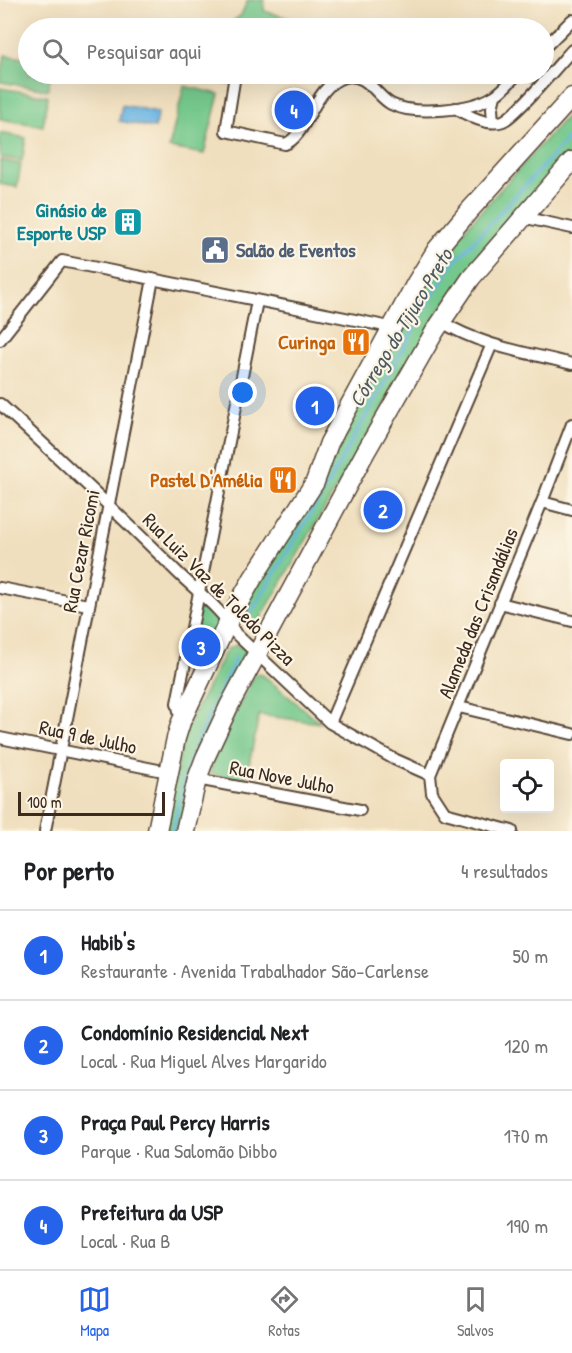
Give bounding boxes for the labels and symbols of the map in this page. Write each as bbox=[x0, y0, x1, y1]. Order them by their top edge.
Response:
pin: 4 bbox=[274, 88, 314, 132]
place label: Ginásio de Esporte USP bbox=[17, 196, 107, 247]
building icon: Ginásio de Esporte USP bbox=[112, 206, 144, 238]
public building icon: Salão de Eventos bbox=[199, 234, 231, 266]
place label: Salão de Eventos bbox=[236, 236, 356, 263]
water label: Córrego do Tijuco Preto bbox=[342, 242, 460, 412]
restaurant icon: Curinga bbox=[340, 326, 372, 358]
place label: Curinga bbox=[278, 328, 335, 356]
your location bbox=[228, 378, 257, 407]
pin: 1 bbox=[296, 384, 334, 428]
restaurant icon: Pastel D'Amélia bbox=[267, 464, 299, 496]
place label: Pastel D'Amélia bbox=[150, 466, 262, 493]
street label: Rua Cezar Ricomi bbox=[55, 487, 106, 615]
pin: 2 bbox=[364, 488, 403, 532]
street label: Rua Luiz Vaz de Toledo Pizza bbox=[137, 506, 302, 671]
street label: Alameda das Crisandálias bbox=[431, 523, 524, 702]
pin: 3 bbox=[182, 624, 220, 670]
street label: Rua 9 de Julho bbox=[37, 713, 139, 760]
street label: Rua Nove Julho bbox=[228, 753, 337, 800]
scale bar bbox=[18, 789, 165, 816]

